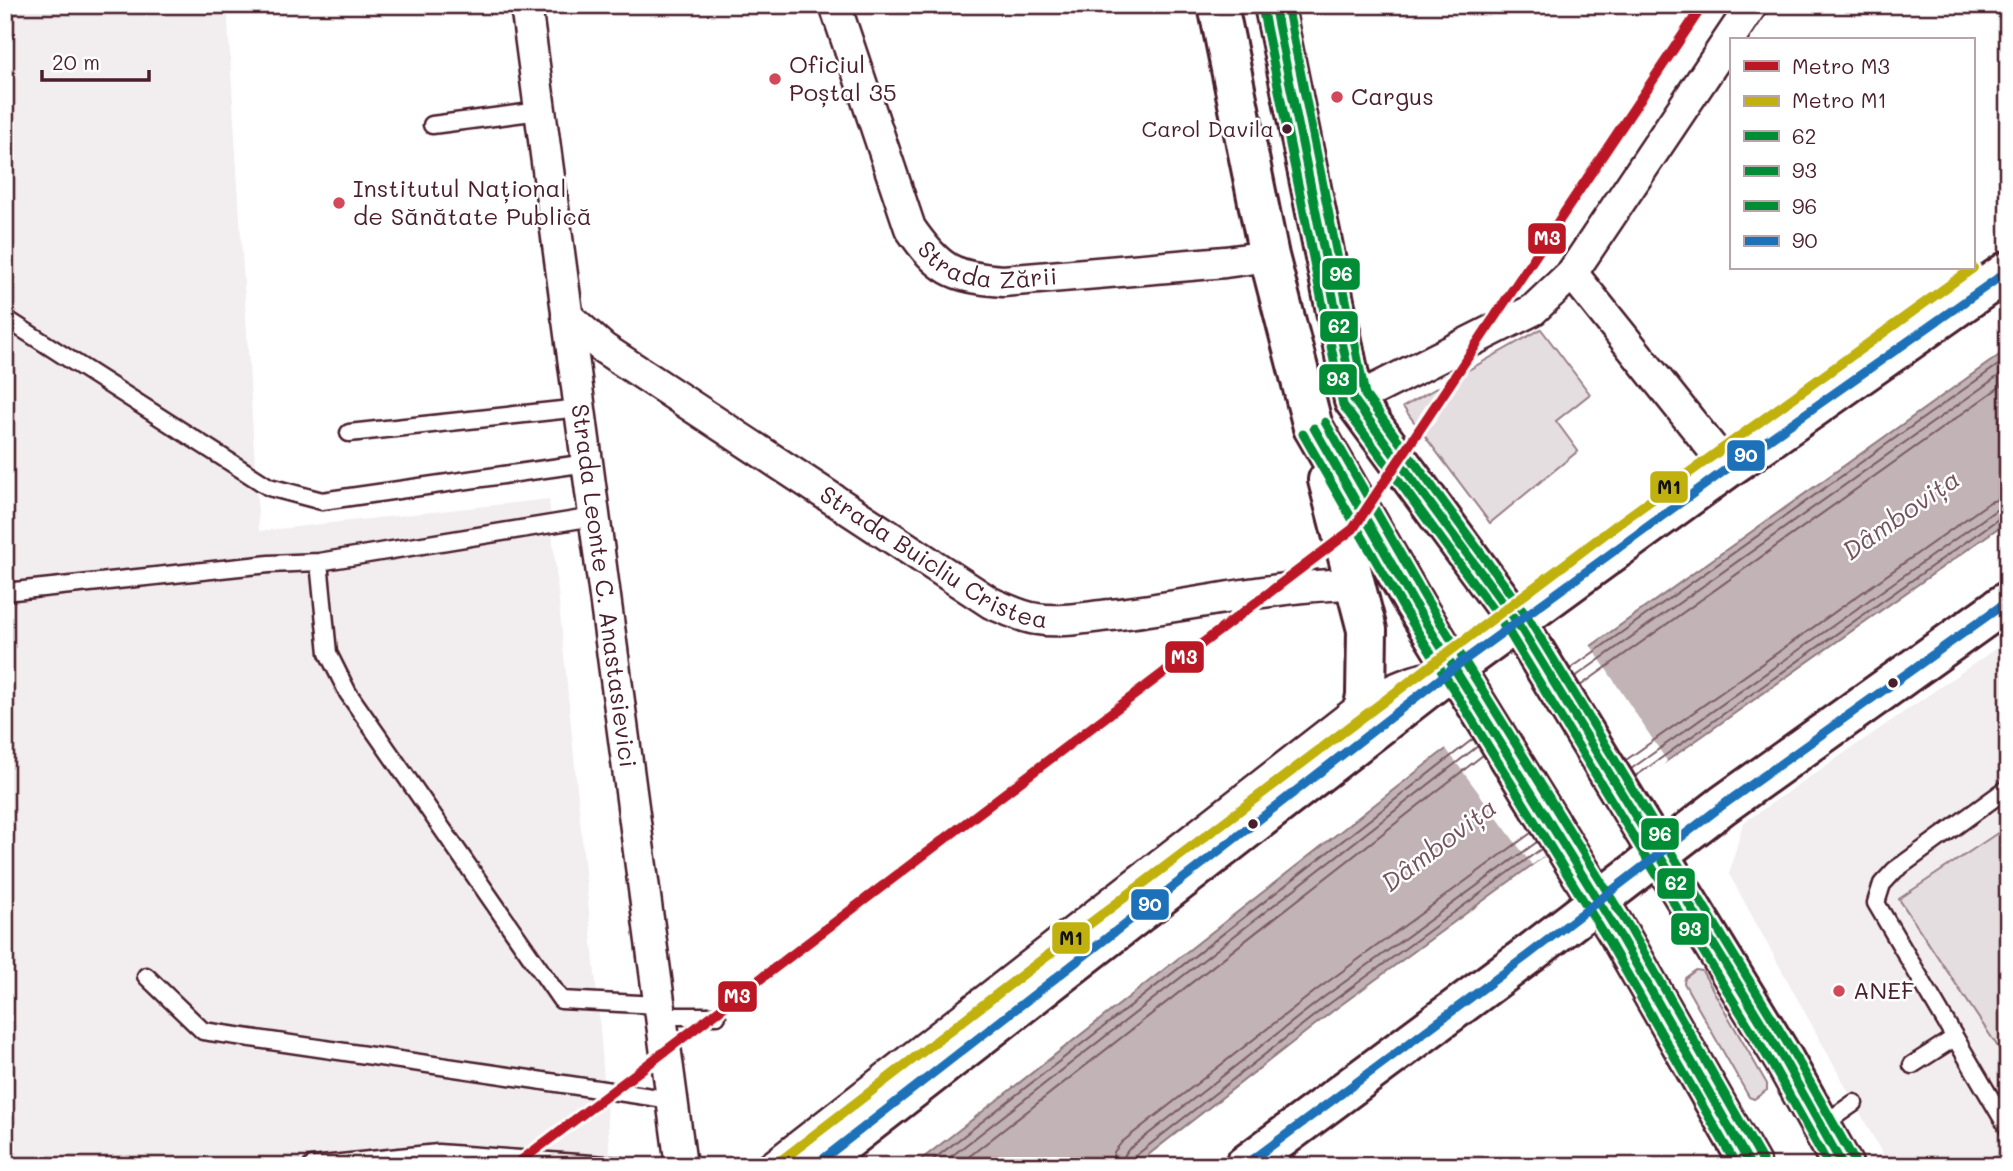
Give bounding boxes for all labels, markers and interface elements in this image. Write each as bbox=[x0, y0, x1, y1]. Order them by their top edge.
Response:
scale bar bbox=[42, 38, 149, 82]
legend bbox=[1730, 38, 1974, 270]
text: 20 m bbox=[52, 48, 100, 75]
place label: Oficiul Poștal 35 bbox=[789, 48, 897, 108]
text: Metro M3 bbox=[1792, 52, 1890, 79]
marker: Oficiul Poștal 35 bbox=[767, 71, 783, 87]
place label: Cargus bbox=[1351, 80, 1434, 111]
text: Metro M1 bbox=[1792, 86, 1887, 113]
marker: Cargus bbox=[1329, 89, 1345, 105]
place label: Carol Davila bbox=[1142, 114, 1274, 143]
marker: Carol Davila bbox=[1280, 122, 1294, 136]
text: 62 bbox=[1792, 122, 1816, 149]
text: 93 bbox=[1792, 156, 1817, 183]
place label: Institutul Național de Sănătate Publică bbox=[353, 172, 592, 231]
text: 96 bbox=[1792, 192, 1817, 219]
marker: Institutul Național de Sănătate Publică bbox=[331, 195, 347, 211]
line badge: M3 bbox=[1527, 222, 1567, 255]
text: M3 bbox=[1534, 225, 1560, 250]
text: 90 bbox=[1792, 226, 1817, 253]
street label: Strada Zării bbox=[911, 234, 1058, 295]
line badge: 96 bbox=[1321, 257, 1361, 291]
text: 96 bbox=[1330, 261, 1352, 286]
line badge: 62 bbox=[1319, 310, 1359, 343]
text: 62 bbox=[1328, 313, 1350, 338]
line badge: 93 bbox=[1318, 363, 1358, 396]
text: 93 bbox=[1327, 366, 1349, 391]
street label: Strada Leonte C. Anastasievici bbox=[565, 402, 645, 769]
line badge: 90 bbox=[1726, 439, 1766, 472]
text: 90 bbox=[1734, 442, 1758, 467]
water label: Dâmbovița bbox=[1835, 461, 1966, 567]
line badge: M1 bbox=[1649, 470, 1689, 504]
text: M1 bbox=[1657, 474, 1681, 499]
street label: Strada Buicliu Cristea bbox=[814, 478, 1050, 634]
line badge: M3 bbox=[1164, 640, 1205, 674]
text: M3 bbox=[1171, 644, 1197, 669]
unlabelled marker bbox=[1886, 676, 1900, 690]
water label: Dâmbovița bbox=[1374, 790, 1503, 899]
unlabelled marker bbox=[1246, 817, 1260, 831]
line badge: 96 bbox=[1640, 817, 1680, 851]
text: 96 bbox=[1649, 821, 1671, 846]
line badge: 62 bbox=[1656, 867, 1696, 900]
text: 62 bbox=[1665, 870, 1687, 895]
line badge: 90 bbox=[1130, 888, 1170, 921]
text: 90 bbox=[1138, 891, 1162, 916]
line badge: 93 bbox=[1670, 912, 1710, 946]
text: 93 bbox=[1679, 916, 1701, 941]
line badge: M1 bbox=[1051, 921, 1091, 955]
text: M1 bbox=[1059, 925, 1083, 950]
place label: ANEF bbox=[1853, 974, 1915, 1005]
line badge: M3 bbox=[717, 980, 758, 1013]
text: M3 bbox=[724, 983, 750, 1008]
marker: ANEF bbox=[1831, 983, 1847, 999]

